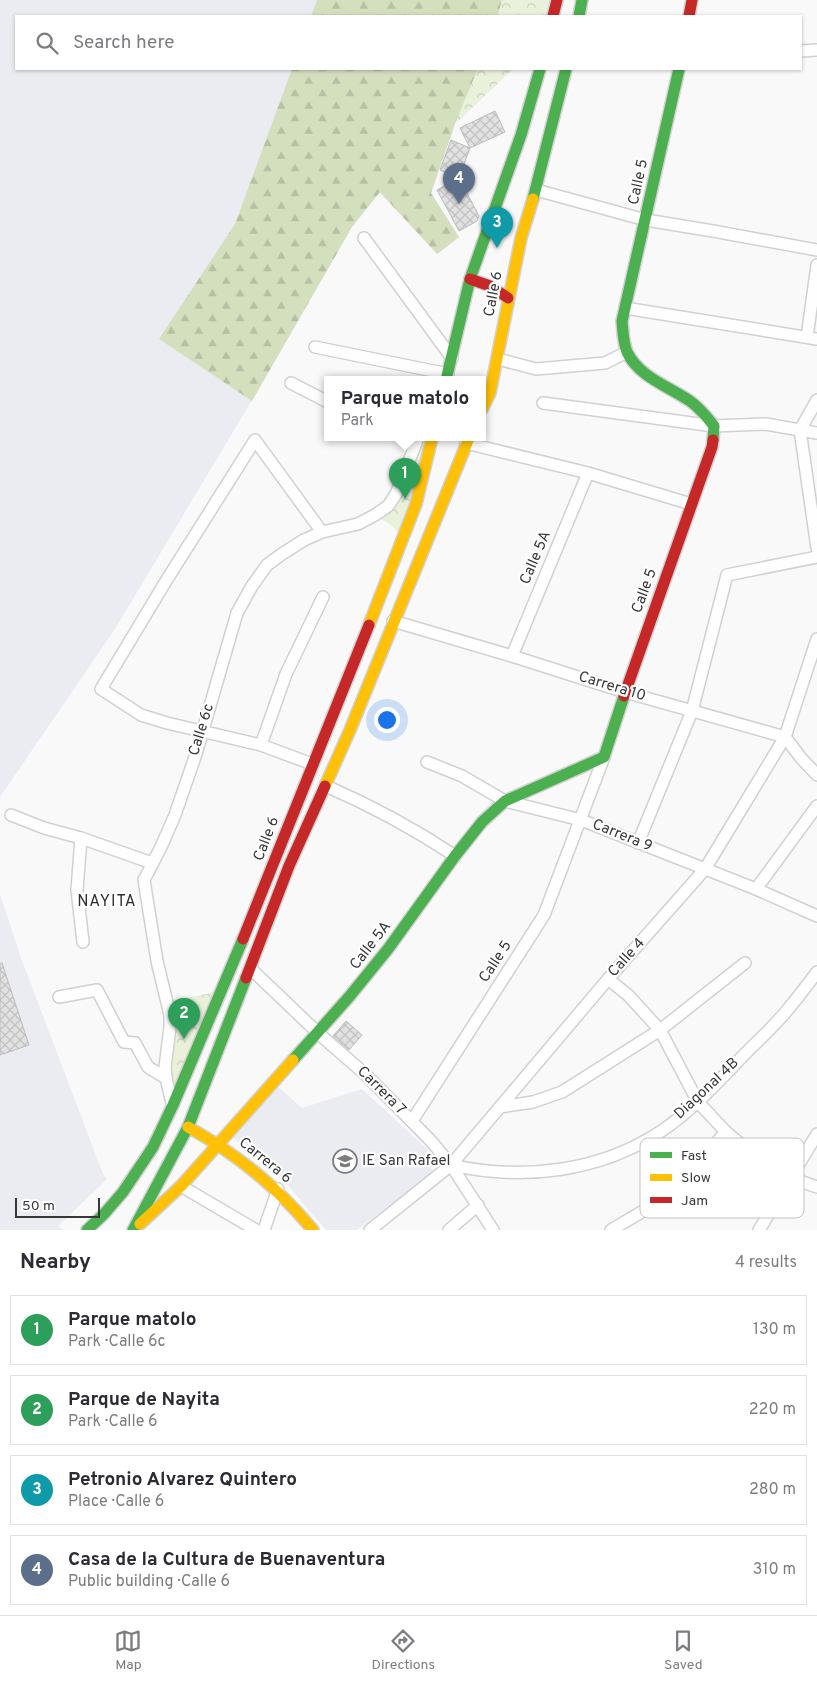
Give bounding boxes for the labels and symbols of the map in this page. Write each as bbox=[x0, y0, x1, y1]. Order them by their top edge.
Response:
street label: Calle 5 bbox=[625, 157, 653, 207]
pin: 4 bbox=[443, 163, 475, 204]
pin: 3 bbox=[481, 207, 513, 248]
street label: Calle 6 bbox=[480, 270, 508, 318]
pin: 1 bbox=[389, 458, 421, 499]
street label: Calle 5A bbox=[516, 528, 556, 588]
street label: Calle 5 bbox=[628, 566, 662, 616]
street label: Carrera 10 bbox=[576, 668, 648, 706]
street label: Calle 6c bbox=[185, 702, 219, 758]
your location bbox=[374, 707, 400, 733]
street label: Calle 6 bbox=[250, 814, 284, 864]
street label: Carrera 9 bbox=[589, 815, 655, 857]
district label: NAYITA bbox=[77, 892, 137, 912]
street label: Calle 5A bbox=[346, 918, 396, 974]
street label: Calle 4 bbox=[604, 934, 650, 982]
street label: Calle 5 bbox=[475, 937, 517, 987]
pin: 2 bbox=[168, 998, 200, 1039]
street label: Diagonal 4B bbox=[671, 1054, 743, 1124]
street label: Carrera 7 bbox=[353, 1063, 410, 1120]
street label: Carrera 6 bbox=[234, 1134, 296, 1188]
legend bbox=[640, 1138, 804, 1218]
school or university icon: IE San Rafael bbox=[332, 1148, 358, 1174]
text: Fast bbox=[681, 1148, 707, 1165]
place label: IE San Rafael bbox=[362, 1152, 451, 1171]
text: Slow bbox=[681, 1170, 711, 1187]
text: Jam bbox=[681, 1193, 708, 1210]
scale bar bbox=[15, 1195, 100, 1218]

